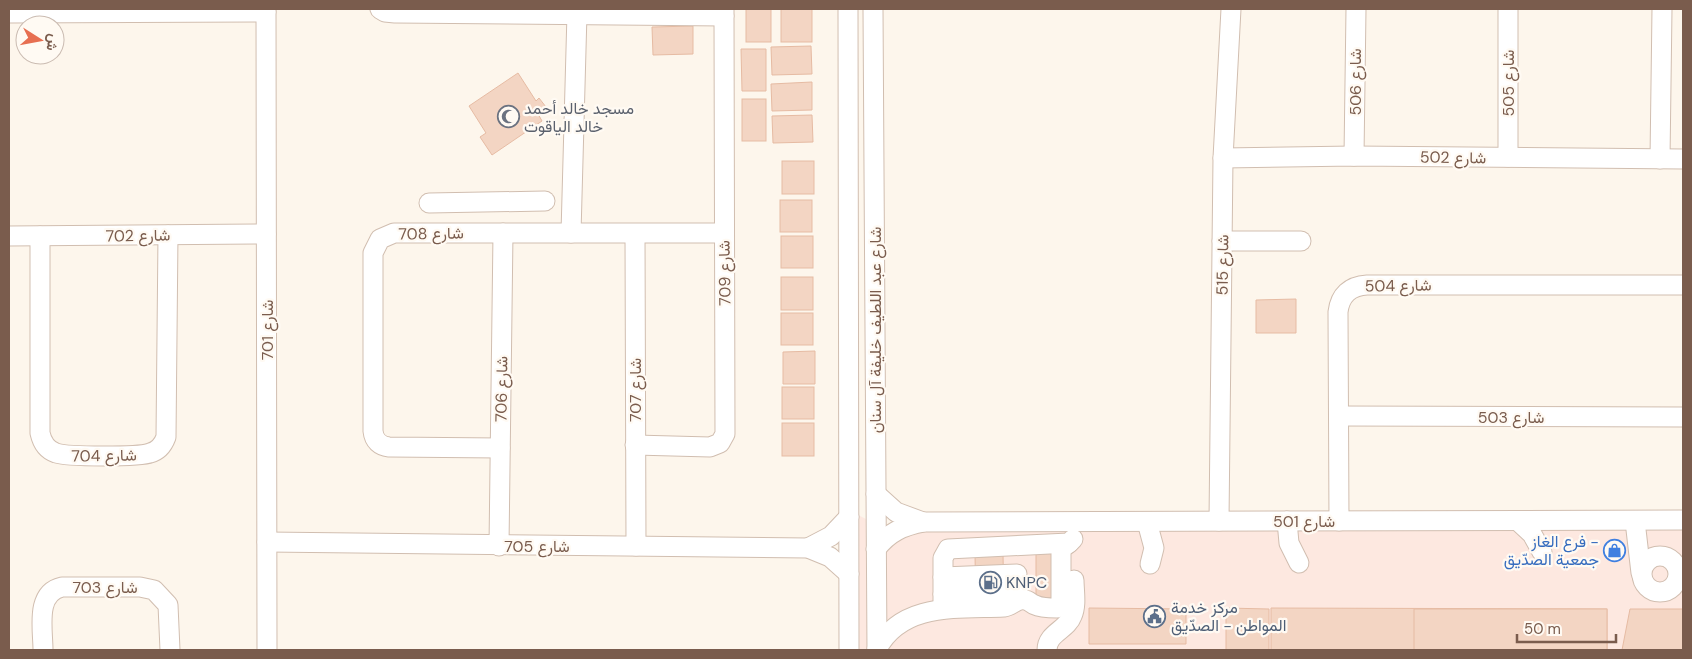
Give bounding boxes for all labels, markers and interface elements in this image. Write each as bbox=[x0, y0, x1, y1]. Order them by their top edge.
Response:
north arrow bbox=[15, 15, 65, 65]
text: ش bbox=[42, 33, 63, 53]
street label: شارع 506 bbox=[1345, 48, 1367, 116]
street label: شارع 505 bbox=[1498, 50, 1520, 116]
place label: مسجد خالد أحمد خالد الياقوت bbox=[524, 98, 634, 137]
mosque icon: مسجد خالد أحمد خالد الياقوت bbox=[496, 105, 520, 129]
street label: شارع 502 bbox=[1420, 146, 1486, 170]
street label: شارع 708 bbox=[398, 222, 464, 246]
street label: شارع 702 bbox=[105, 224, 171, 248]
street label: شارع عبد اللطيف خليفة آل سنان bbox=[865, 227, 887, 433]
street label: شارع 515 bbox=[1211, 234, 1235, 296]
street label: شارع 709 bbox=[713, 240, 737, 306]
street label: شارع 504 bbox=[1364, 274, 1432, 298]
street label: شارع 701 bbox=[257, 300, 279, 360]
street label: شارع 706 bbox=[490, 356, 514, 422]
street label: شارع 707 bbox=[625, 358, 647, 422]
street label: شارع 503 bbox=[1478, 407, 1544, 429]
street label: شارع 704 bbox=[71, 444, 137, 468]
street label: شارع 501 bbox=[1273, 511, 1335, 533]
place label: فرع الغاز - جمعية الصدّيق bbox=[1504, 531, 1599, 570]
street label: شارع 705 bbox=[504, 536, 570, 558]
shop icon: فرع الغاز - جمعية الصدّيق bbox=[1603, 538, 1627, 562]
fuel station icon: KNPC bbox=[978, 570, 1002, 594]
place label: KNPC bbox=[1006, 572, 1047, 593]
street label: شارع 703 bbox=[72, 577, 138, 599]
place label: مركز خدمة المواطن - الصدّيق bbox=[1171, 597, 1286, 636]
public building icon: مركز خدمة المواطن - الصدّيق bbox=[1143, 604, 1167, 628]
scale bar bbox=[1517, 612, 1616, 644]
text: 50 m bbox=[1524, 619, 1561, 639]

